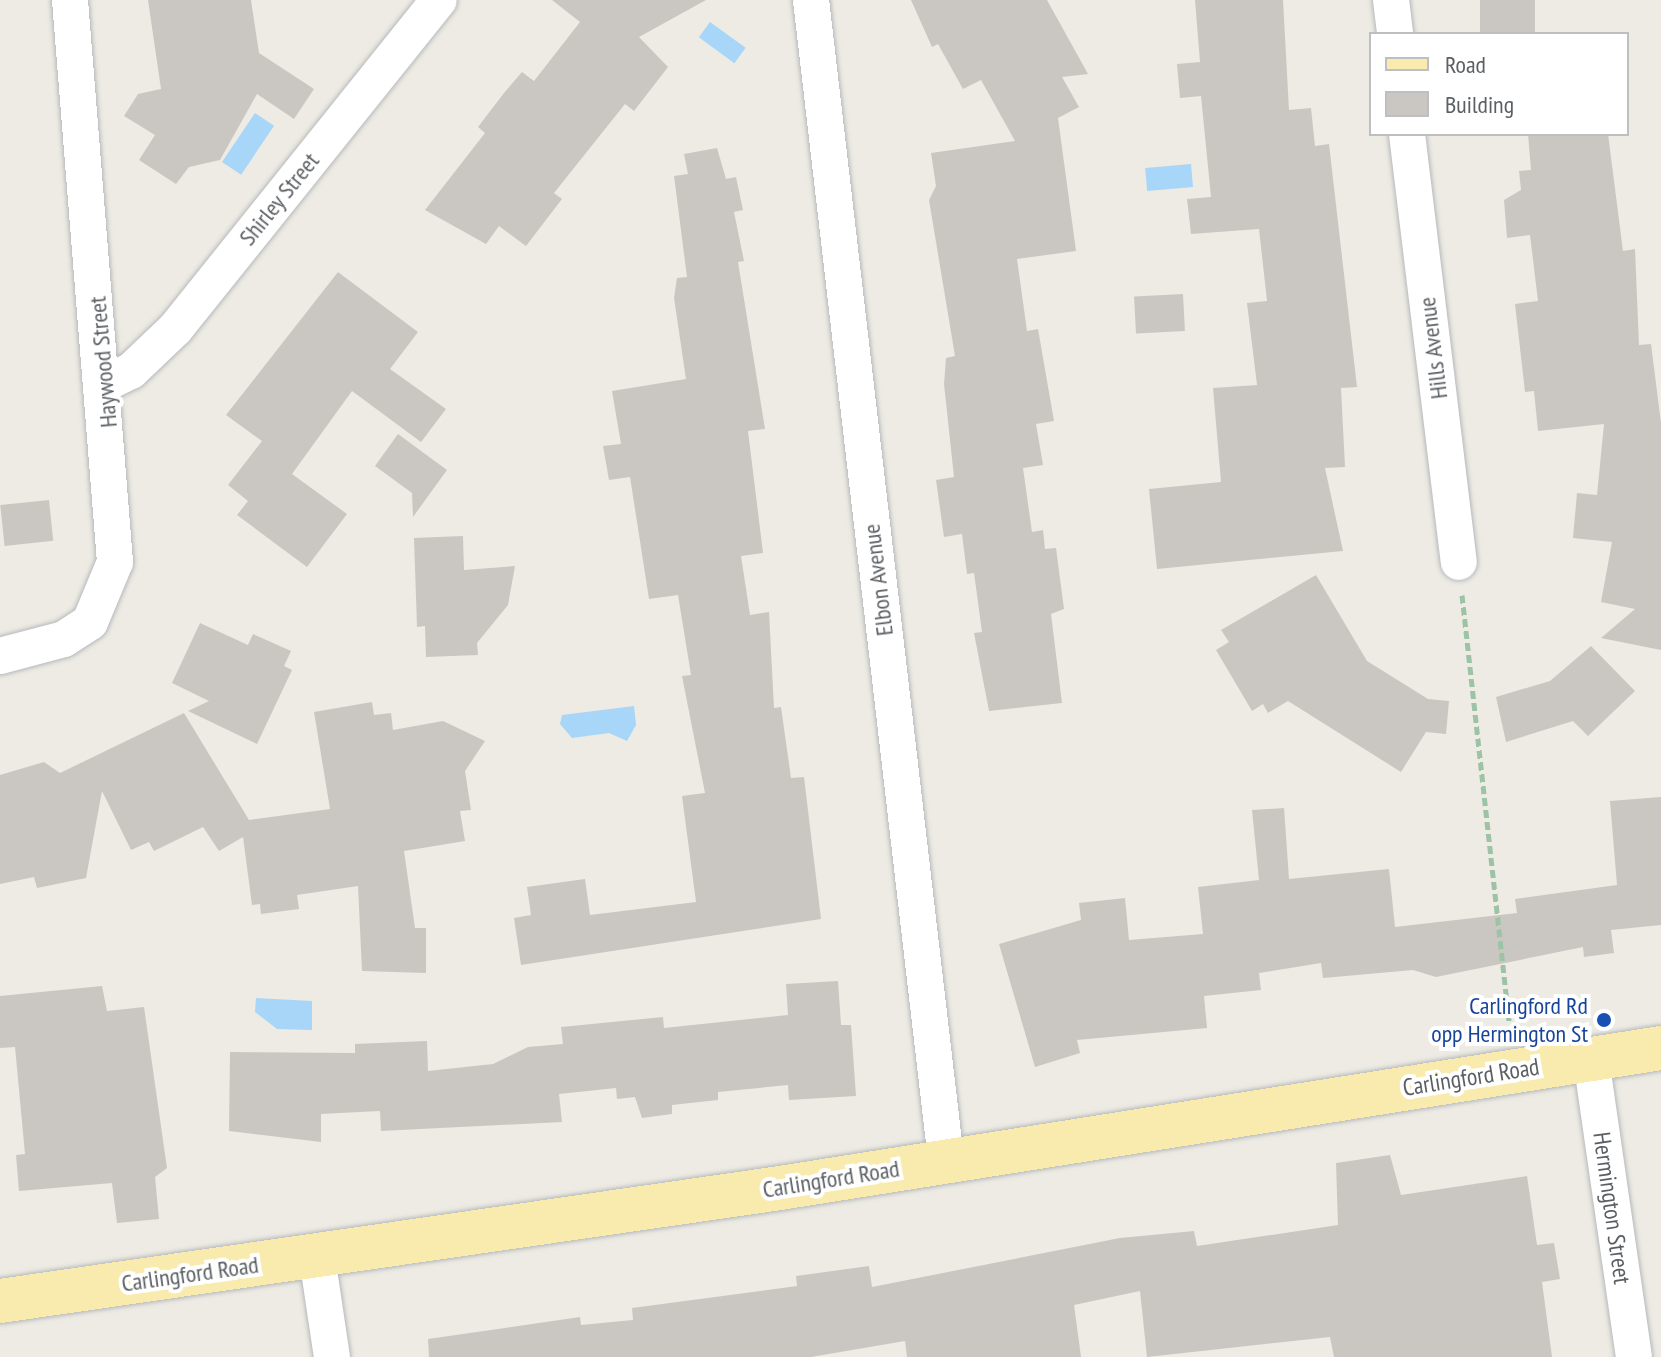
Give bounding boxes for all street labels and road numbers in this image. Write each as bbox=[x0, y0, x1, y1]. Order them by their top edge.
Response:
street label: Shirley Street bbox=[233, 147, 325, 251]
street label: Haywood Street bbox=[83, 295, 123, 429]
street label: Hills Avenue bbox=[1412, 295, 1454, 401]
street label: Elbon Avenue bbox=[857, 522, 899, 638]
street label: Carlingford Road bbox=[1401, 1052, 1541, 1102]
street label: Hermington Street bbox=[1587, 1130, 1637, 1286]
street label: Carlingford Road bbox=[761, 1154, 901, 1204]
street label: Carlingford Road bbox=[120, 1250, 260, 1298]

